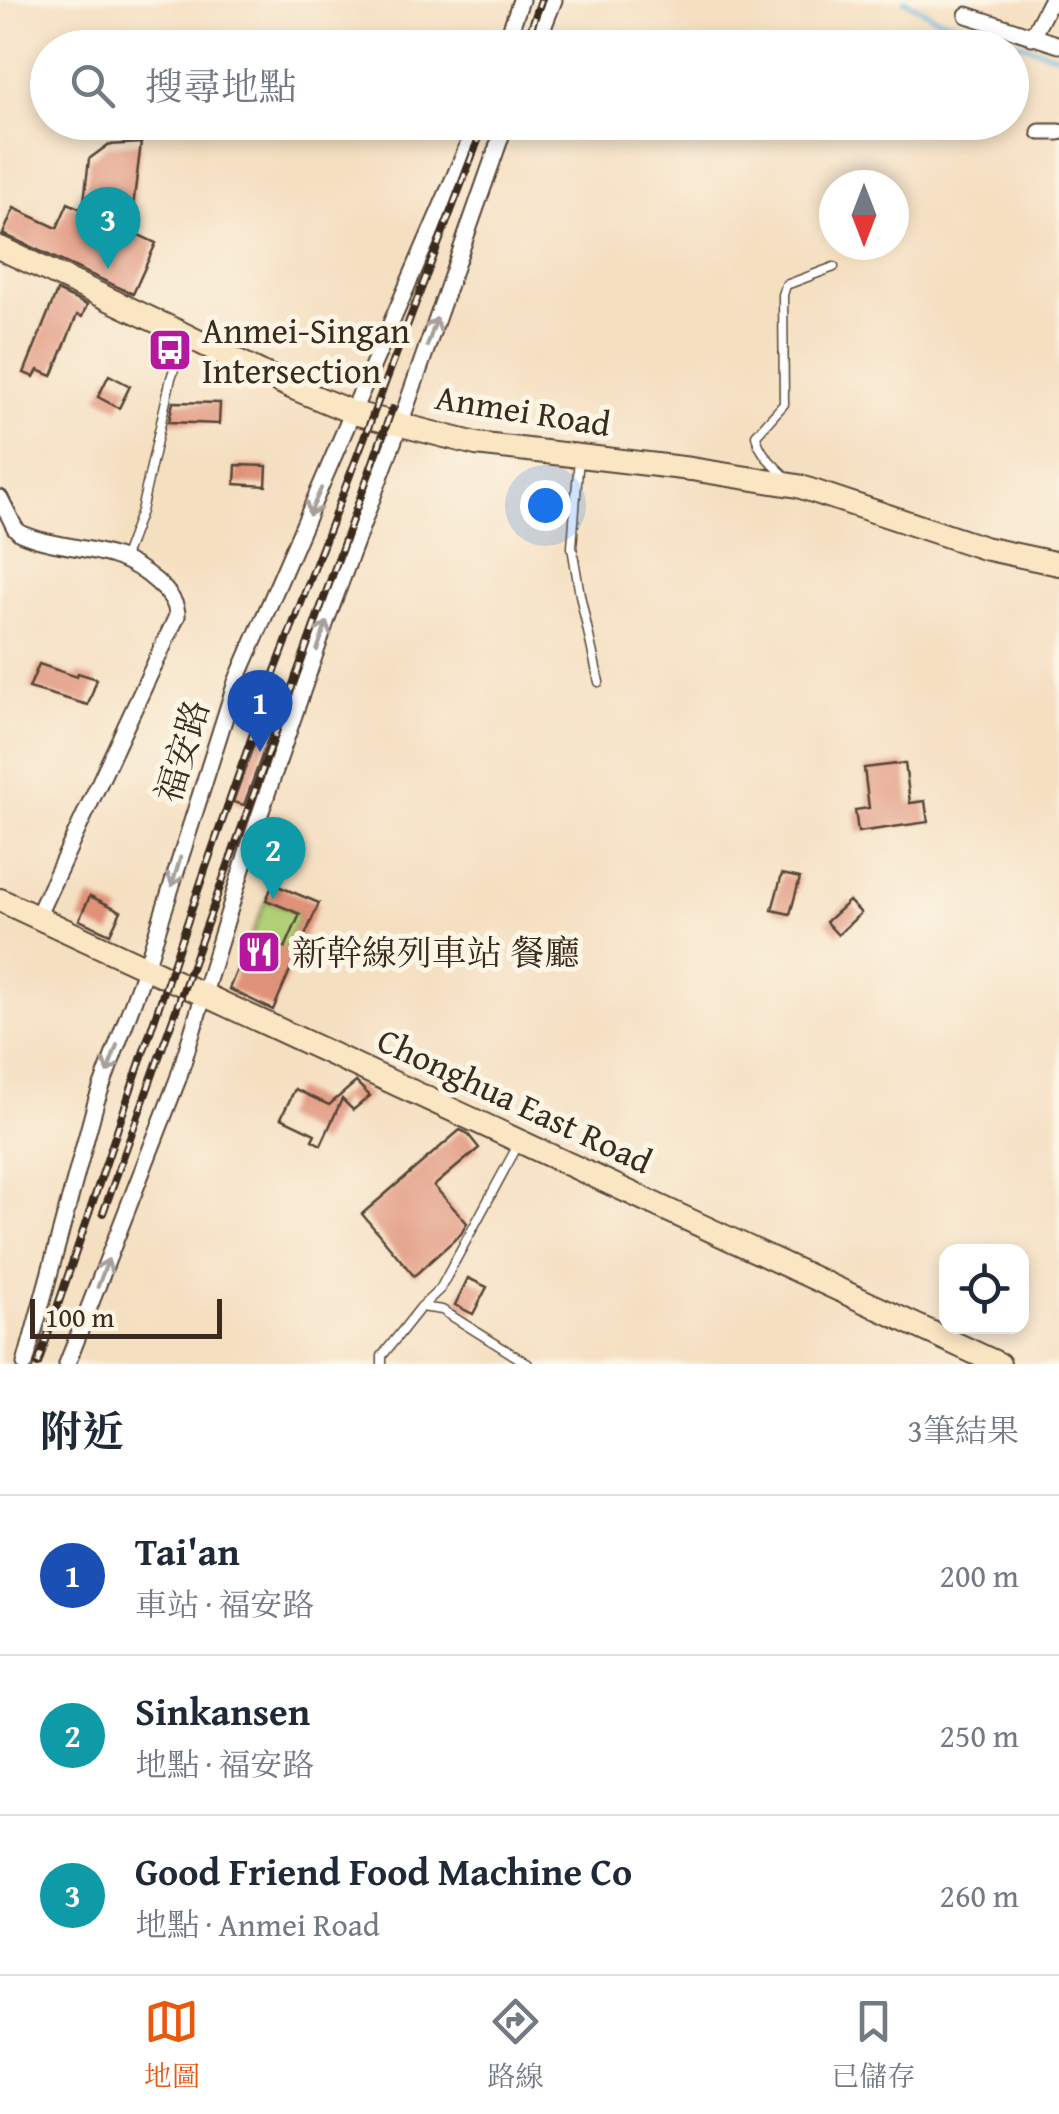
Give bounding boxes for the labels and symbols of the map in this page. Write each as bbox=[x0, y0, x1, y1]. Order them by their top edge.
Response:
north arrow bbox=[819, 170, 909, 260]
pin: 3 bbox=[76, 186, 140, 269]
place label: Anmei-Singan Intersection bbox=[202, 305, 410, 396]
one-way arrow bbox=[424, 317, 442, 348]
bus stop icon: Anmei-Singan Intersection bbox=[147, 327, 193, 373]
street label: Anmei Road bbox=[432, 371, 615, 449]
your location bbox=[520, 480, 571, 531]
one-way arrow bbox=[305, 486, 323, 517]
one-way arrow bbox=[314, 620, 332, 652]
pin: 1 bbox=[228, 670, 292, 752]
street label: 福安路 bbox=[142, 693, 222, 809]
pin: 2 bbox=[240, 816, 306, 899]
one-way arrow bbox=[166, 855, 184, 887]
place label: 新幹線列車站 餐廳 bbox=[292, 927, 580, 978]
restaurant icon: 新幹線列車站 餐廳 bbox=[236, 929, 282, 975]
street label: Chonghua East Road bbox=[369, 1014, 661, 1186]
one-way arrow bbox=[102, 1042, 120, 1073]
one-way arrow bbox=[95, 1258, 113, 1289]
scale bar bbox=[30, 1294, 222, 1338]

